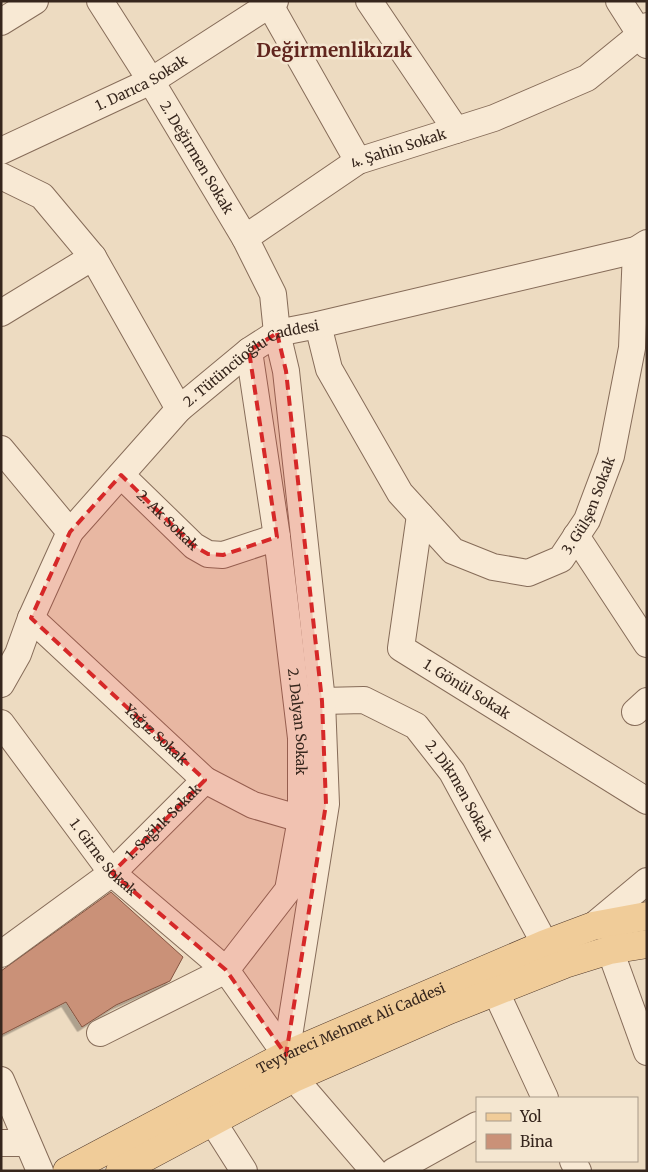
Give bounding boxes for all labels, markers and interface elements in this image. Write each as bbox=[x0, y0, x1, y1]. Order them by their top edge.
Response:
district label: Değirmenlikızık bbox=[256, 38, 412, 62]
street label: 1. Darıca Sokak bbox=[92, 51, 191, 115]
street label: 2. Değirmen Sokak bbox=[156, 98, 238, 217]
street label: 4. Şahin Sokak bbox=[347, 125, 448, 173]
street label: 2. Tütüncüoğlu Caddesi bbox=[180, 316, 321, 411]
street label: 3. Gülşen Sokak bbox=[558, 454, 619, 558]
street label: 2. Ak Sokak bbox=[133, 486, 202, 554]
street label: 1. Gönül Sokak bbox=[420, 655, 514, 723]
street label: 2. Dalyan Sokak bbox=[284, 667, 310, 775]
street label: Yağız Sokak bbox=[119, 700, 192, 769]
street label: 2. Dikmen Sokak bbox=[422, 737, 497, 844]
street label: 1. Sağlık Sokak bbox=[121, 780, 205, 864]
street label: 1. Girne Sokak bbox=[66, 815, 141, 900]
street label: Teyyareci Mehmet Ali Caddesi bbox=[254, 979, 448, 1078]
legend bbox=[476, 1097, 638, 1162]
text: Yol bbox=[519, 1107, 542, 1126]
text: Bina bbox=[520, 1132, 553, 1151]

